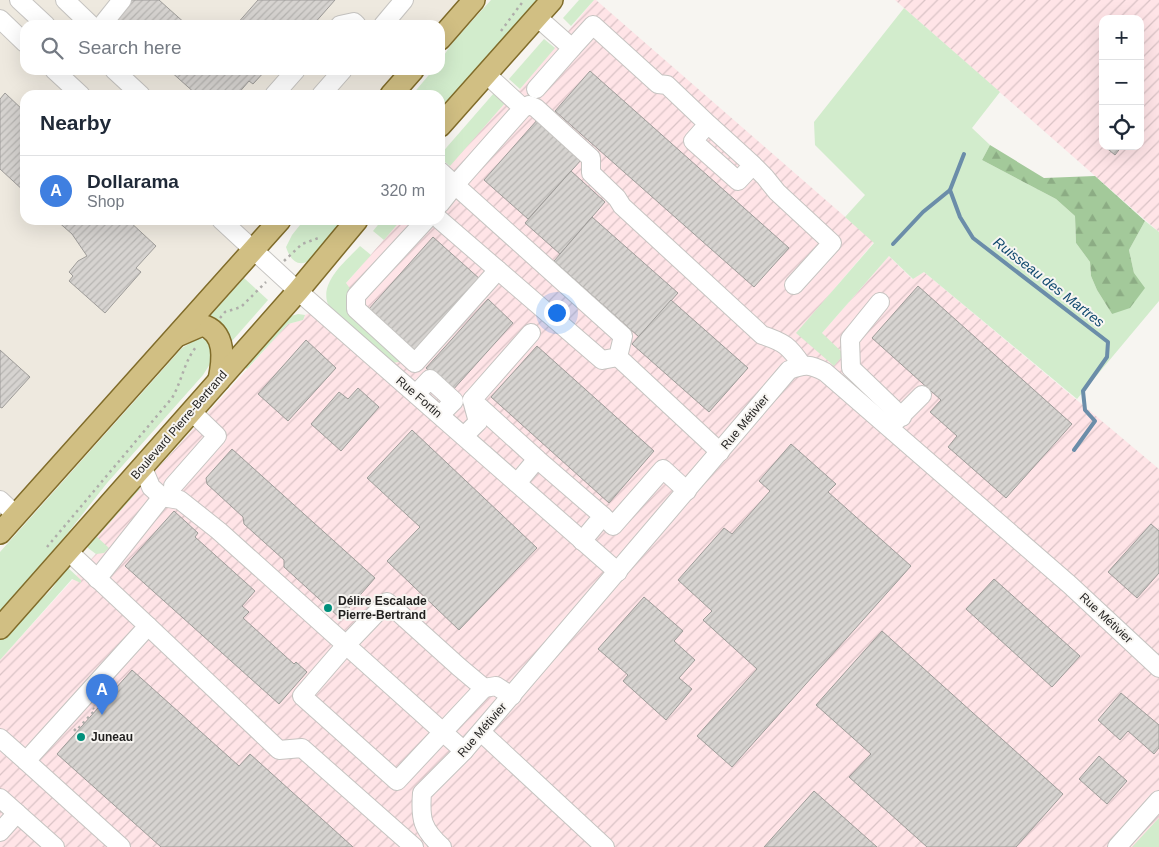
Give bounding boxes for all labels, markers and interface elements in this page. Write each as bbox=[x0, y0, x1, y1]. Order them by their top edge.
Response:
map controls bbox=[1099, 15, 1144, 150]
button: + bbox=[1099, 15, 1144, 60]
search box bbox=[20, 20, 445, 75]
icon: search bbox=[38, 34, 66, 62]
text: Search here bbox=[78, 37, 182, 58]
button: − bbox=[1099, 60, 1144, 105]
button: locate bbox=[1099, 105, 1144, 150]
text: Nearby bbox=[40, 111, 111, 134]
text: Dollarama bbox=[87, 171, 179, 192]
text: A bbox=[50, 182, 62, 199]
text: 320 m bbox=[381, 182, 425, 199]
text: Shop bbox=[87, 193, 124, 210]
water label: Ruisseau des Martres bbox=[990, 234, 1108, 330]
your location bbox=[544, 300, 570, 326]
street label: Boulevard Pierre-Bertrand bbox=[128, 368, 230, 482]
street label: Rue Fortin bbox=[393, 373, 445, 421]
street label: Rue Métivier bbox=[718, 392, 772, 452]
street label: Rue Métivier bbox=[1077, 590, 1135, 646]
place label: Délire Escalade Pierre-Bertrand bbox=[338, 594, 427, 622]
marker: Délire Escalade Pierre-Bertrand bbox=[322, 602, 334, 614]
pin: A bbox=[86, 674, 118, 715]
street label: Rue Métivier bbox=[455, 700, 509, 760]
place label: Juneau bbox=[91, 730, 133, 744]
marker: Juneau bbox=[75, 731, 87, 743]

